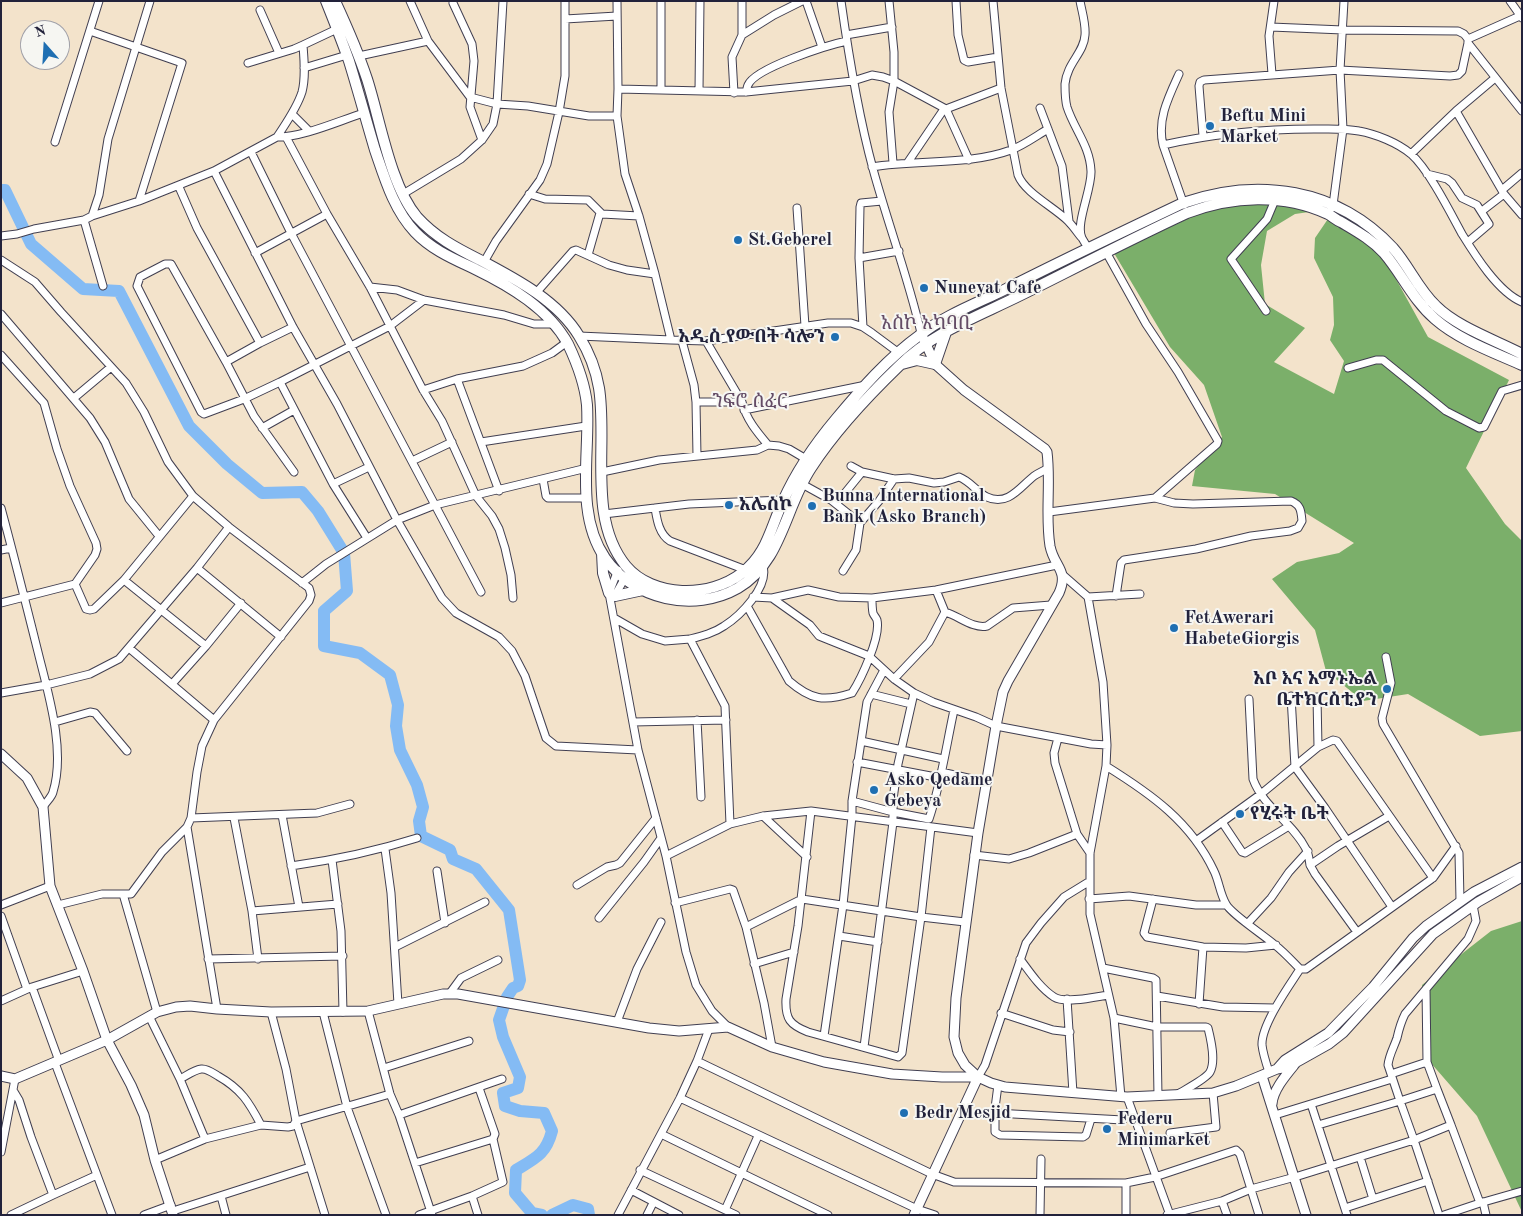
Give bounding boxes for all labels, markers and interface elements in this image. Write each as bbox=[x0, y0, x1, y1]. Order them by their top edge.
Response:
north arrow bbox=[20, 20, 70, 70]
text: N bbox=[33, 23, 48, 40]
place label: Beftu Mini Market bbox=[1220, 105, 1306, 148]
marker: Beftu Mini Market bbox=[1204, 120, 1216, 132]
place label: St.Geberel bbox=[748, 229, 832, 251]
marker: St.Geberel bbox=[732, 234, 744, 246]
place label: Nuneyat Cafe bbox=[934, 277, 1041, 299]
marker: Nuneyat Cafe bbox=[918, 282, 930, 294]
district label: አስኮ አካባቢ bbox=[881, 313, 973, 335]
place label: አዲስ የውበት ሳሎን bbox=[678, 326, 825, 348]
marker: አዲስ የውበት ሳሎን bbox=[829, 331, 841, 343]
district label: ንፍሮ ሰፈር bbox=[712, 391, 788, 413]
place label: Bunna International Bank (Asko Branch) bbox=[822, 485, 986, 528]
place label: አሌስኮ bbox=[739, 494, 792, 516]
marker: አሌስኮ bbox=[723, 499, 735, 511]
marker: Bunna International Bank (Asko Branch) bbox=[806, 500, 818, 512]
place label: FetAwerari HabeteGiorgis bbox=[1184, 607, 1299, 650]
marker: FetAwerari HabeteGiorgis bbox=[1168, 622, 1180, 634]
place label: አቦ እና አማኑኤል ቤተክርስቲያን bbox=[1253, 668, 1377, 711]
marker: አቦ እና አማኑኤል ቤተክርስቲያን bbox=[1381, 683, 1393, 695]
place label: Asko Qedame Gebeya bbox=[884, 769, 993, 812]
marker: Asko Qedame Gebeya bbox=[868, 784, 880, 796]
place label: የሂሩት ቤት bbox=[1250, 803, 1329, 825]
marker: የሂሩት ቤት bbox=[1234, 808, 1246, 820]
place label: Bedr Mesjid bbox=[914, 1102, 1011, 1124]
marker: Bedr Mesjid bbox=[898, 1107, 910, 1119]
place label: Federu Minimarket bbox=[1117, 1108, 1210, 1150]
marker: Federu Minimarket bbox=[1101, 1123, 1113, 1135]

